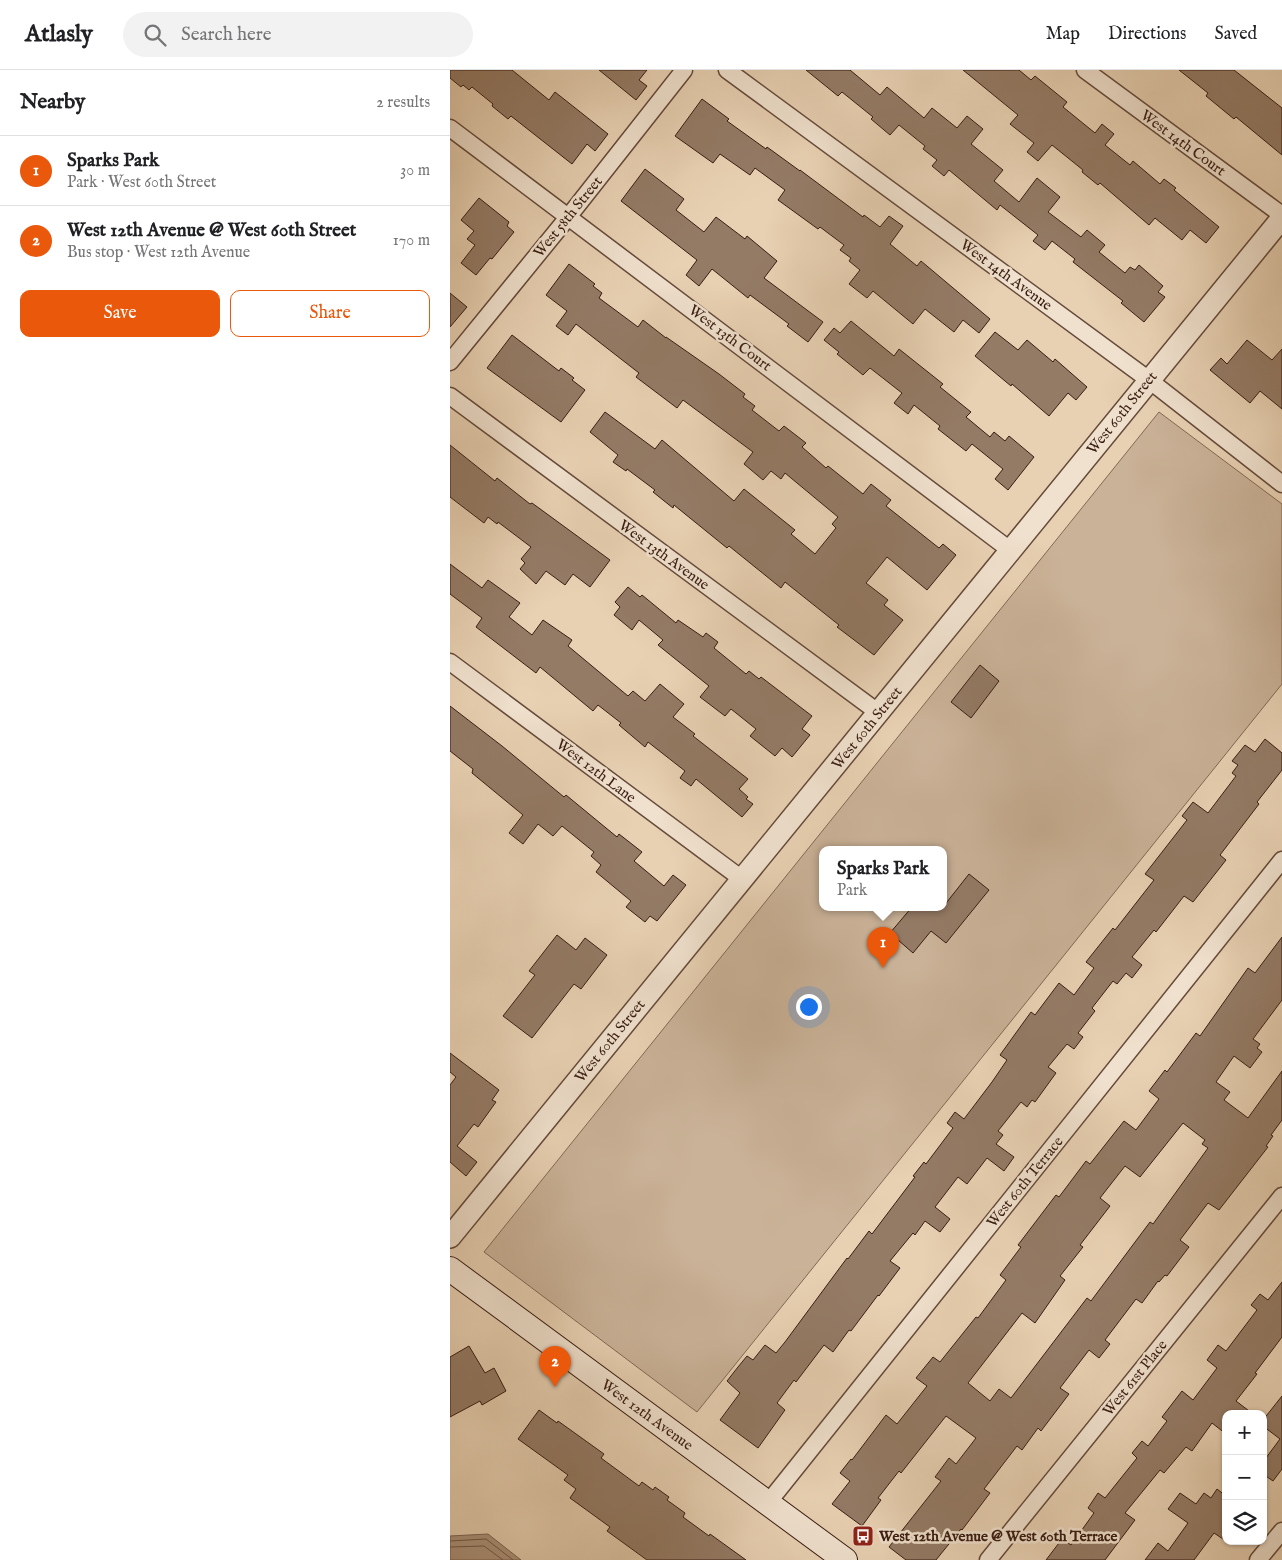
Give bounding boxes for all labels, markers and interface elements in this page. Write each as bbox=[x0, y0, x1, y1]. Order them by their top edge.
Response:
search box bbox=[123, 12, 473, 57]
text: Atlasly bbox=[25, 19, 93, 50]
icon: search bbox=[141, 21, 169, 49]
text: Search here bbox=[181, 23, 271, 47]
text: Map bbox=[1046, 23, 1080, 46]
text: Directions bbox=[1108, 23, 1186, 46]
text: Saved bbox=[1214, 23, 1257, 46]
text: Nearby bbox=[20, 89, 85, 116]
text: 2 results bbox=[376, 93, 430, 113]
street label: West 14th Court bbox=[1137, 106, 1229, 180]
text: Sparks Park bbox=[67, 149, 159, 173]
text: 1 bbox=[33, 161, 39, 181]
text: 30 m bbox=[400, 161, 430, 181]
text: Park · West 60th Street bbox=[67, 173, 216, 193]
street label: West 58th Street bbox=[529, 173, 607, 261]
text: West 12th Avenue @ West 60th Street bbox=[67, 219, 356, 243]
text: 2 bbox=[32, 231, 40, 251]
text: 170 m bbox=[393, 231, 430, 251]
street label: West 14th Avenue bbox=[956, 235, 1056, 315]
text: Bus stop · West 12th Avenue bbox=[67, 243, 250, 263]
button: Save bbox=[20, 290, 220, 337]
button: Share bbox=[230, 290, 430, 337]
street label: West 13th Court bbox=[685, 301, 775, 375]
street label: West 60th Street bbox=[1083, 368, 1161, 458]
street label: West 13th Avenue bbox=[615, 516, 713, 594]
street label: West 60th Street bbox=[828, 683, 906, 773]
street label: West 12th Lane bbox=[552, 735, 640, 807]
popup bbox=[819, 846, 947, 911]
text: Sparks Park bbox=[837, 857, 929, 881]
text: Park bbox=[837, 881, 867, 901]
pin: 1 bbox=[867, 927, 899, 968]
your location bbox=[796, 994, 822, 1020]
street label: West 60th Street bbox=[571, 996, 649, 1086]
street label: West 60th Terrace bbox=[983, 1133, 1068, 1231]
street label: West 61st Place bbox=[1099, 1336, 1171, 1420]
pin: 2 bbox=[539, 1346, 571, 1387]
street label: West 12th Avenue bbox=[597, 1375, 697, 1455]
map controls bbox=[1222, 1410, 1267, 1545]
button: + bbox=[1222, 1410, 1267, 1455]
button: − bbox=[1222, 1455, 1267, 1500]
button: layers bbox=[1222, 1500, 1267, 1545]
bus stop icon: West 12th Avenue @ West 60th Terrace bbox=[851, 1524, 875, 1548]
place label: West 12th Avenue @ West 60th Terrace bbox=[878, 1527, 1117, 1546]

